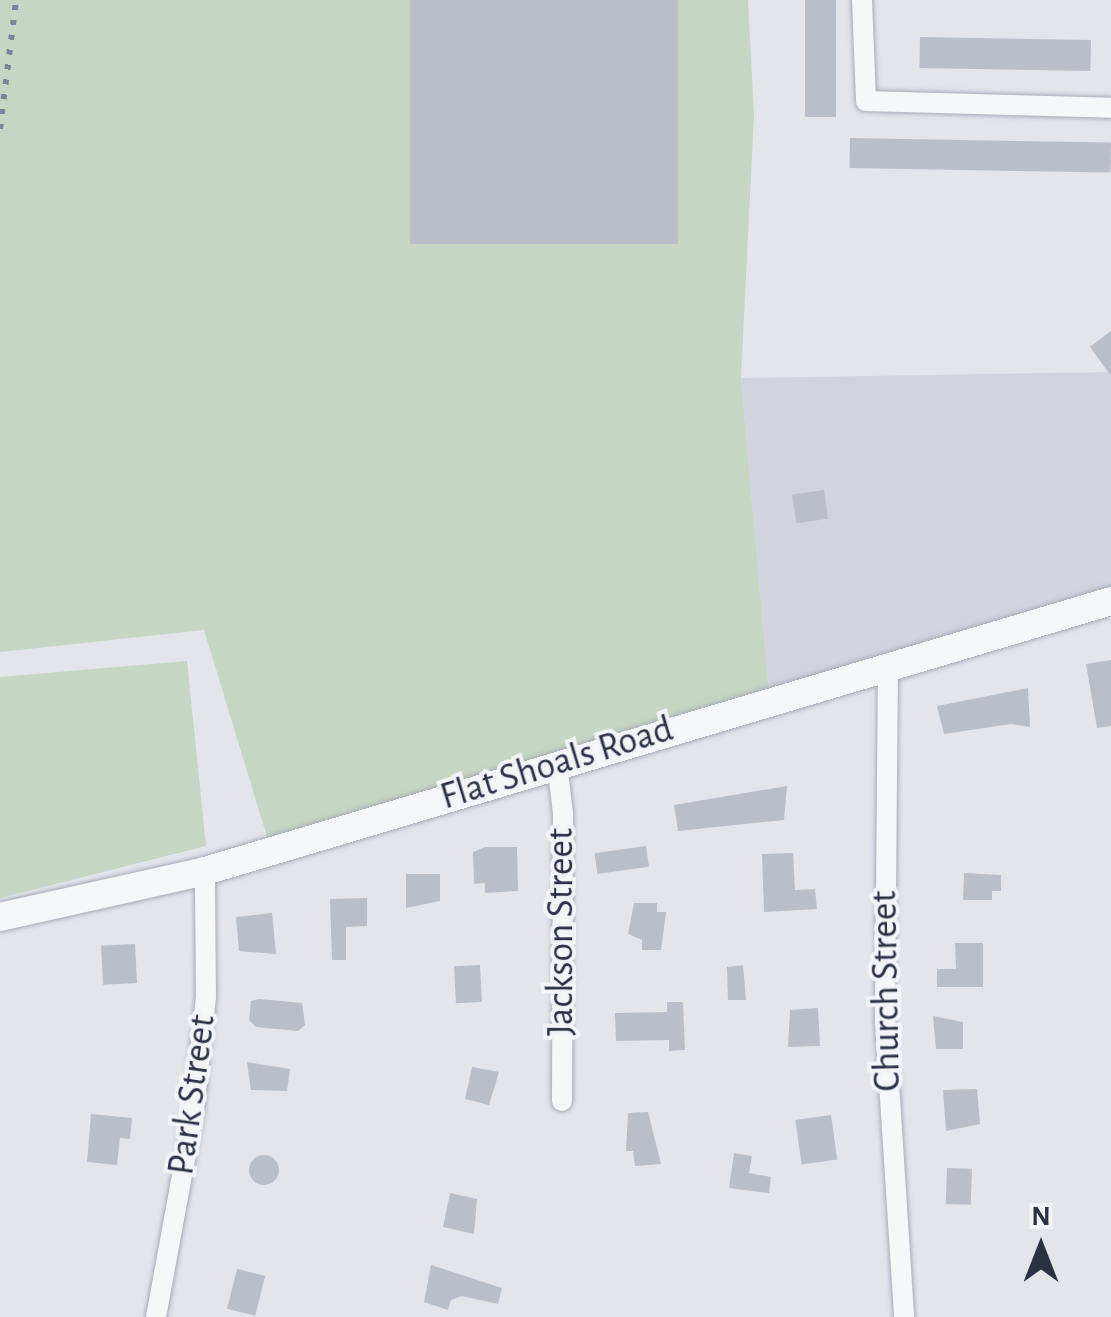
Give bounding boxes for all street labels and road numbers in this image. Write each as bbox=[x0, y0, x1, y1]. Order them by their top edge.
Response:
street label: Flat Shoals Road bbox=[435, 707, 679, 821]
street label: Jackson Street bbox=[539, 828, 585, 1036]
street label: Church Street bbox=[862, 890, 912, 1092]
street label: Park Street bbox=[159, 1012, 227, 1178]

